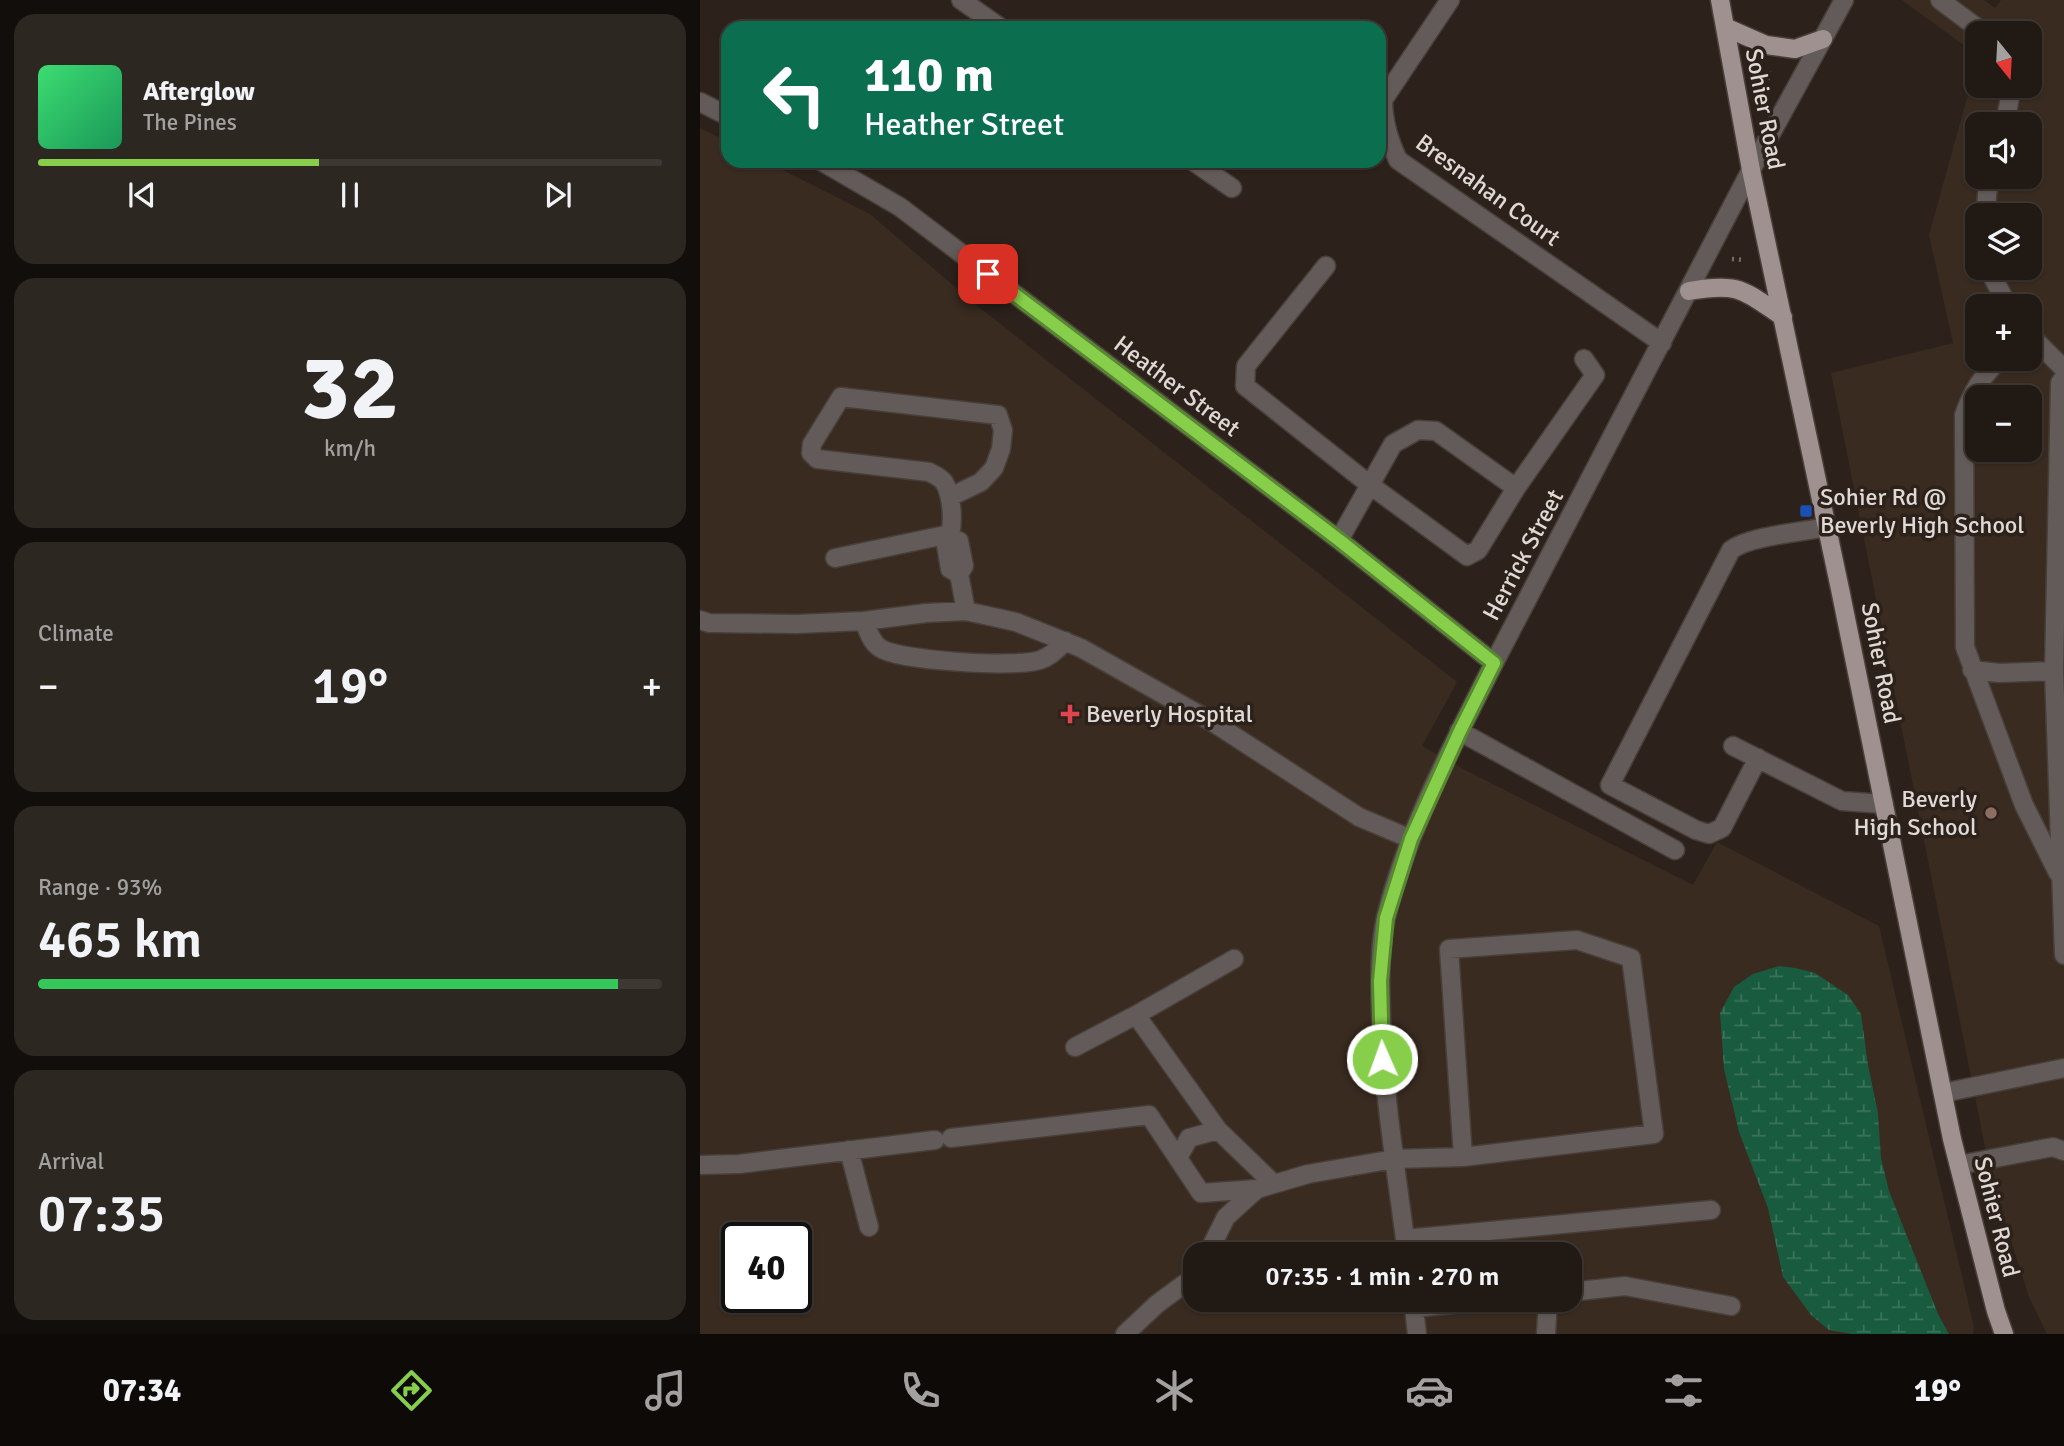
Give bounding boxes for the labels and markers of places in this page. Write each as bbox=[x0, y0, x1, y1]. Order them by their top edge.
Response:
pin bbox=[958, 244, 1018, 304]
place label: Sohier Rd @ Beverly High School bbox=[1820, 482, 2024, 540]
marker: Sohier Rd @ Beverly High School bbox=[1798, 503, 1814, 519]
place label: Beverly Hospital bbox=[1086, 699, 1253, 729]
marker: Beverly Hospital bbox=[1060, 704, 1080, 724]
place label: Beverly High School bbox=[1854, 784, 1977, 842]
marker: Beverly High School bbox=[1983, 805, 1999, 821]

